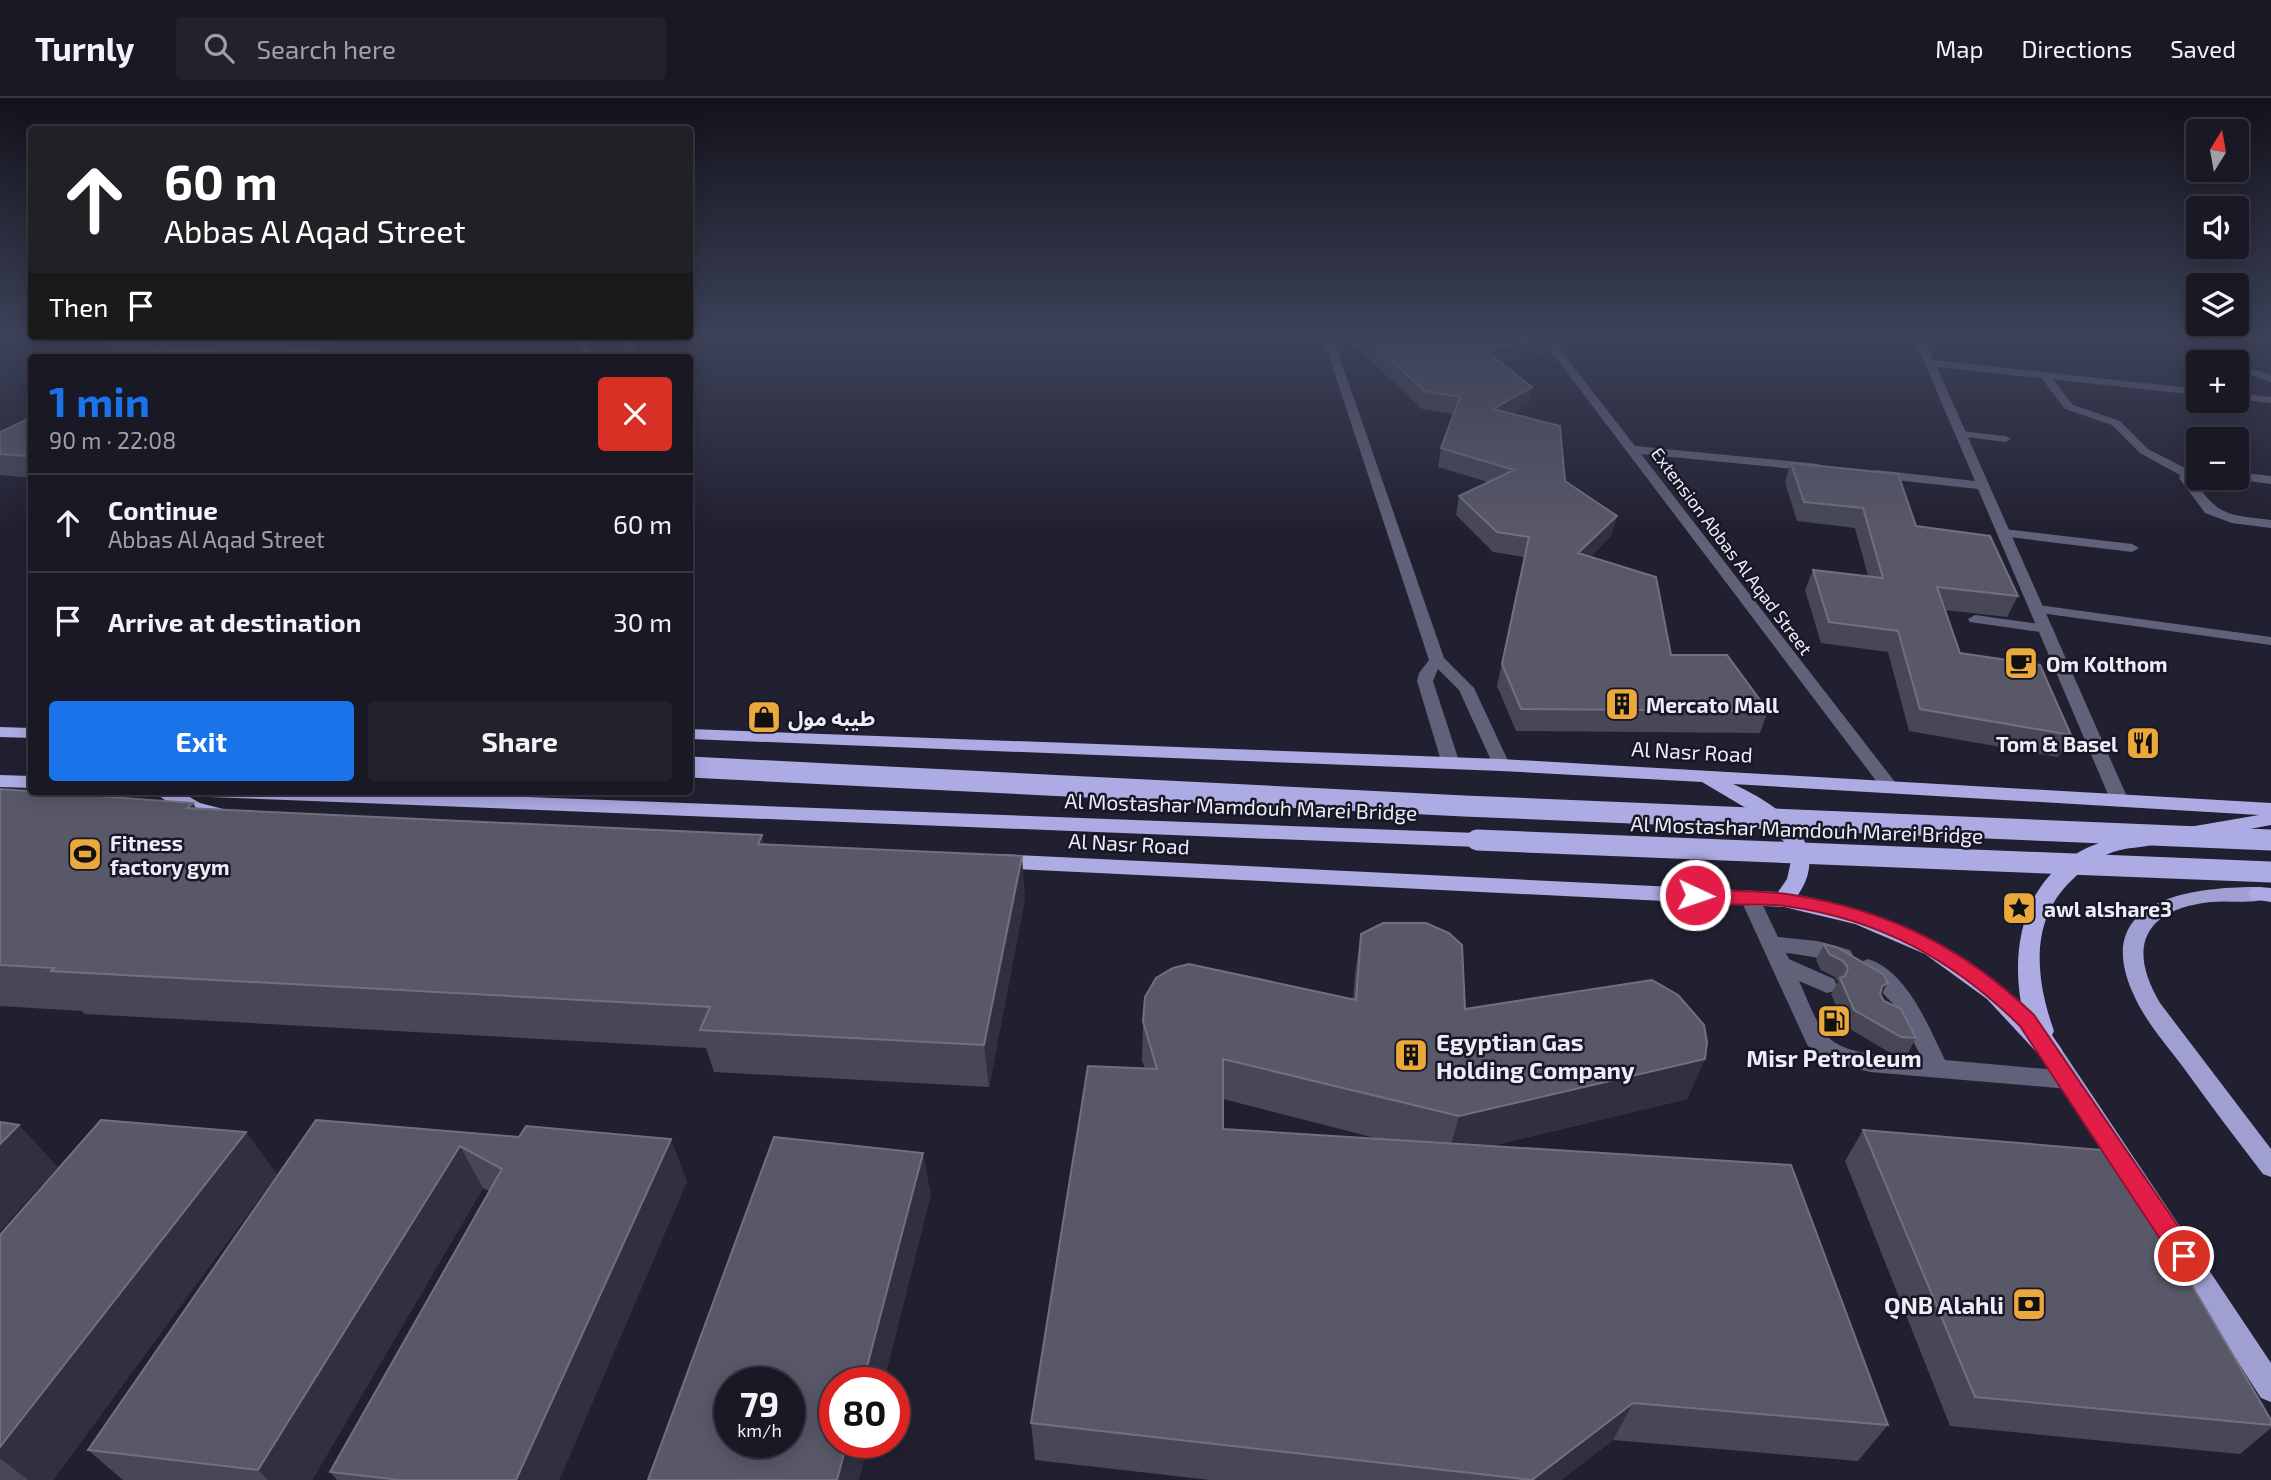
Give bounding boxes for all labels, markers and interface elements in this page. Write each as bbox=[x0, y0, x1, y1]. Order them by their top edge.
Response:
search box bbox=[176, 17, 666, 80]
text: Turnly bbox=[35, 28, 134, 68]
icon: search bbox=[200, 29, 238, 67]
text: Search here bbox=[256, 33, 396, 64]
text: Map bbox=[1935, 34, 1983, 63]
text: Directions bbox=[2021, 34, 2132, 63]
text: Saved bbox=[2170, 34, 2236, 63]
north arrow bbox=[2186, 119, 2249, 182]
map controls bbox=[2186, 119, 2249, 490]
text: 60 m bbox=[164, 151, 278, 210]
icon: ahead bbox=[49, 154, 140, 245]
button: sound bbox=[2186, 196, 2249, 259]
text: Abbas Al Aqad Street bbox=[164, 211, 466, 249]
button: layers bbox=[2186, 273, 2249, 336]
icon: arrive bbox=[122, 287, 160, 325]
text: Then bbox=[49, 291, 108, 322]
button: + bbox=[2186, 350, 2249, 413]
text: 1 min bbox=[49, 375, 150, 425]
button: close bbox=[598, 377, 672, 451]
text: 90 m · 22:08 bbox=[49, 426, 176, 454]
button: − bbox=[2186, 427, 2249, 490]
street label: Extension Abbas Al Aqad Street bbox=[1647, 443, 1817, 659]
text: Continue bbox=[108, 494, 218, 525]
icon: ahead bbox=[49, 504, 87, 542]
text: 60 m bbox=[613, 508, 672, 539]
text: Abbas Al Aqad Street bbox=[108, 525, 325, 553]
icon: arrive bbox=[49, 602, 87, 640]
text: Arrive at destination bbox=[108, 606, 361, 637]
text: 30 m bbox=[613, 606, 672, 637]
cafe icon: Om Kolthom bbox=[2002, 644, 2040, 682]
place label: Om Kolthom bbox=[2046, 651, 2168, 676]
building icon: Mercato Mall bbox=[1603, 685, 1641, 723]
place label: Mercato Mall bbox=[1646, 692, 1779, 717]
shop icon: طيبه مول bbox=[745, 698, 783, 736]
button: Exit bbox=[49, 701, 354, 781]
button: Share bbox=[368, 701, 672, 781]
place label: طيبه مول bbox=[788, 705, 875, 731]
restaurant icon: Tom & Basel bbox=[2124, 724, 2162, 762]
place label: Tom & Basel bbox=[1996, 731, 2118, 756]
street label: Al Nasr Road bbox=[1631, 735, 1753, 767]
street label: Al Mostashar Mamdouh Marei Bridge bbox=[1064, 787, 1418, 825]
street label: Al Mostashar Mamdouh Marei Bridge bbox=[1630, 810, 1984, 848]
street label: Al Nasr Road bbox=[1068, 827, 1190, 859]
place label: Fitness factory gym bbox=[110, 830, 230, 880]
sports icon: Fitness factory gym bbox=[66, 835, 104, 873]
position arrow bbox=[1658, 858, 1732, 932]
place icon: awl alshare3 bbox=[2000, 889, 2038, 927]
place label: awl alshare3 bbox=[2044, 896, 2172, 921]
fuel station icon: Misr Petroleum bbox=[1815, 1002, 1853, 1040]
place label: Egyptian Gas Holding Company bbox=[1436, 1027, 1635, 1084]
building icon: Egyptian Gas Holding Company bbox=[1392, 1036, 1430, 1074]
place label: Misr Petroleum bbox=[1746, 1043, 1922, 1072]
pin bbox=[2154, 1226, 2214, 1286]
icon: arrive bbox=[2165, 1237, 2203, 1275]
bank icon: QNB Alahli bbox=[2010, 1285, 2048, 1323]
place label: QNB Alahli bbox=[1884, 1290, 2004, 1320]
speed limit sign: 80 bbox=[819, 1367, 910, 1458]
text: 79 bbox=[740, 1382, 779, 1424]
text: km/h bbox=[737, 1419, 782, 1441]

